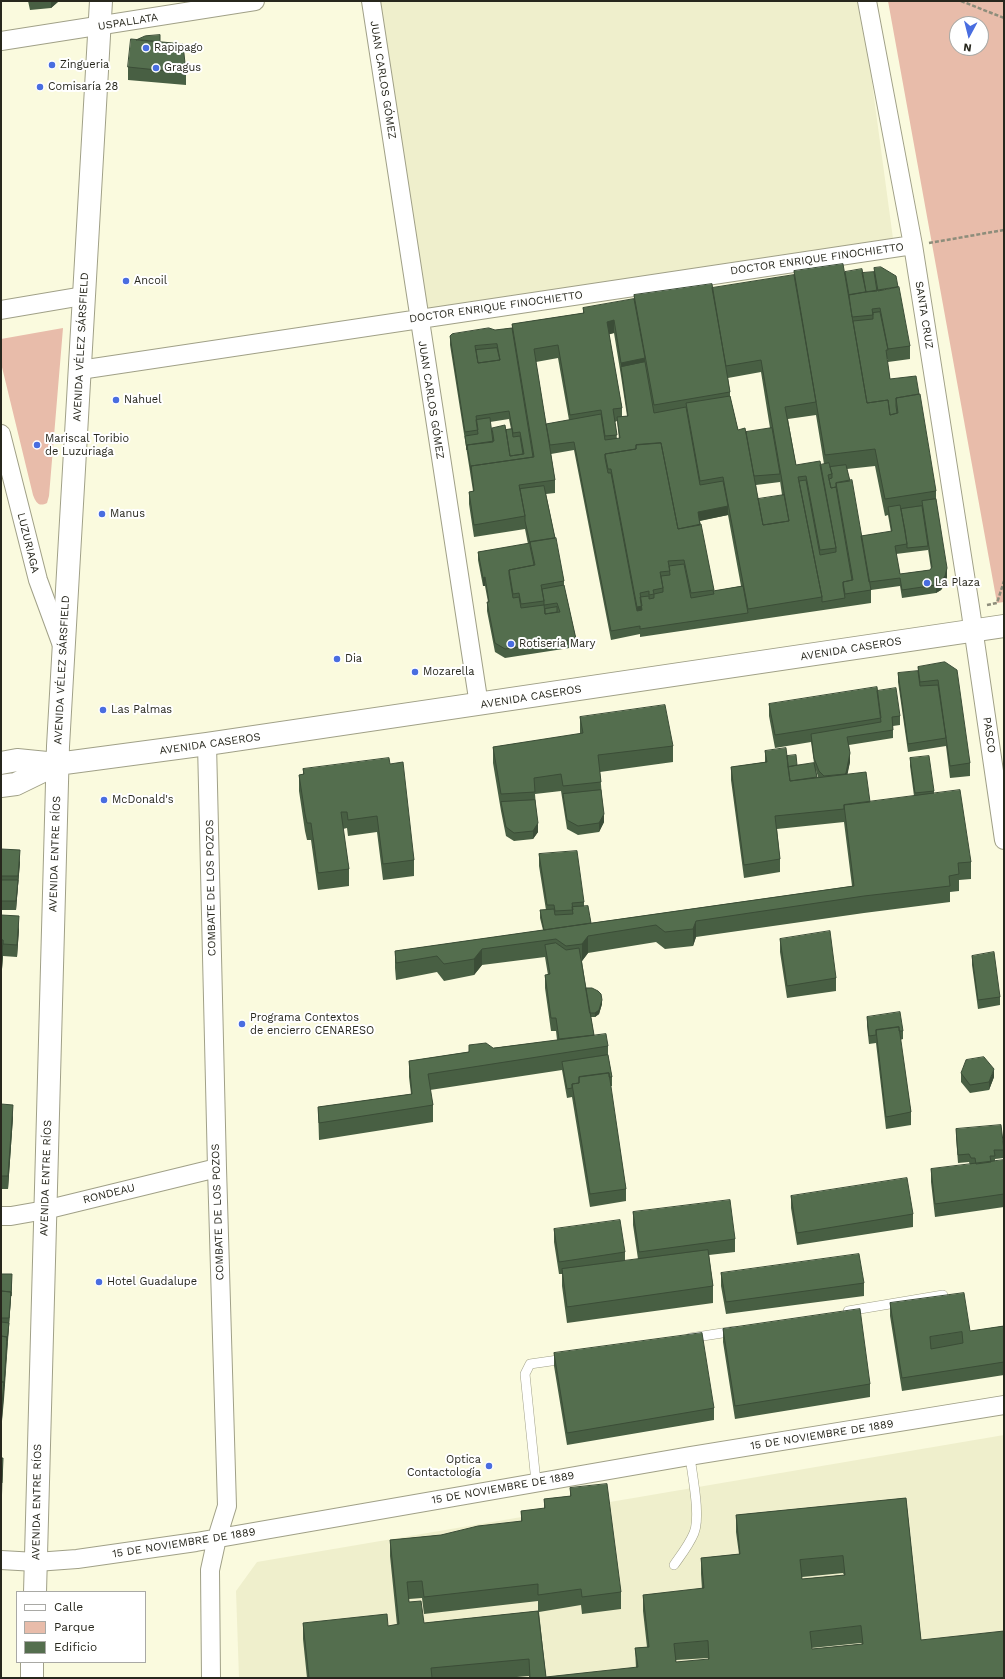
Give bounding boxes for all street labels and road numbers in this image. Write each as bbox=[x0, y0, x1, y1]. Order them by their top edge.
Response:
street label: USPALLATA bbox=[97, 11, 159, 33]
street label: JUAN CARLOS GÓMEZ bbox=[367, 20, 399, 140]
street label: DOCTOR ENRIQUE FINOCHIETTO bbox=[729, 240, 905, 278]
street label: AVENIDA VÉLEZ SÁRSFIELD bbox=[71, 272, 91, 422]
street label: SANTA CRUZ bbox=[912, 280, 936, 350]
street label: DOCTOR ENRIQUE FINOCHIETTO bbox=[408, 288, 584, 326]
street label: JUAN CARLOS GÓMEZ bbox=[415, 340, 447, 460]
street label: LUZURIAGA bbox=[14, 511, 42, 575]
street label: AVENIDA VÉLEZ SÁRSFIELD bbox=[52, 595, 72, 745]
street label: AVENIDA CASEROS bbox=[800, 634, 902, 664]
street label: AVENIDA CASEROS bbox=[480, 682, 582, 712]
street label: PASCO bbox=[980, 716, 998, 754]
street label: AVENIDA CASEROS bbox=[159, 730, 261, 758]
street label: AVENIDA ENTRE RÍOS bbox=[46, 796, 64, 912]
street label: COMBATE DE LOS POZOS bbox=[203, 819, 219, 957]
street label: AVENIDA ENTRE RÍOS bbox=[37, 1120, 55, 1236]
street label: COMBATE DE LOS POZOS bbox=[209, 1143, 227, 1281]
street label: RONDEAU bbox=[82, 1181, 136, 1207]
street label: 15 DE NOVIEMBRE DE 1889 bbox=[750, 1417, 894, 1453]
street label: AVENIDA ENTRE RÍOS bbox=[29, 1444, 45, 1560]
street label: 15 DE NOVIEMBRE DE 1889 bbox=[431, 1469, 575, 1507]
street label: 15 DE NOVIEMBRE DE 1889 bbox=[112, 1525, 256, 1561]

